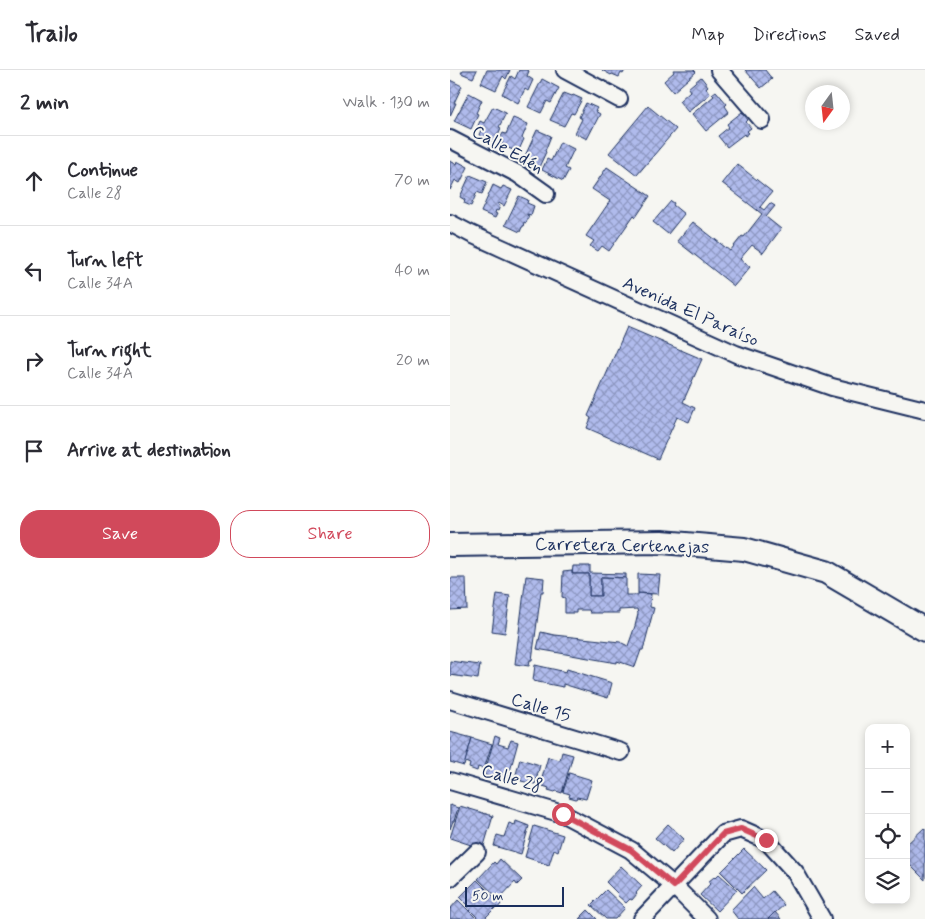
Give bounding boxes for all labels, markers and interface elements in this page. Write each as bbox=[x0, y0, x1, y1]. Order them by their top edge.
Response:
text: Trailo bbox=[25, 19, 78, 50]
text: Map bbox=[692, 23, 725, 47]
text: Directions bbox=[753, 23, 827, 47]
text: Saved bbox=[855, 23, 900, 47]
north arrow bbox=[805, 85, 850, 130]
text: 2 min bbox=[20, 89, 69, 117]
text: Walk · 130 m bbox=[343, 92, 430, 113]
street label: Calle Edén bbox=[467, 120, 548, 180]
text: Continue bbox=[67, 158, 138, 183]
icon: ahead bbox=[20, 167, 48, 195]
text: 70 m bbox=[394, 170, 430, 191]
text: Calle 28 bbox=[67, 183, 122, 204]
text: Turn left bbox=[67, 248, 143, 273]
icon: left bbox=[20, 257, 48, 285]
text: 40 m bbox=[394, 260, 430, 281]
street label: Avenida El Paraíso bbox=[619, 271, 762, 353]
text: Calle 34A bbox=[67, 273, 133, 294]
text: Turn right bbox=[67, 338, 151, 363]
icon: right bbox=[20, 347, 48, 375]
text: 20 m bbox=[396, 350, 430, 371]
text: Calle 34A bbox=[67, 363, 133, 384]
icon: arrive bbox=[20, 437, 48, 465]
text: Arrive at destination bbox=[67, 438, 231, 463]
button: Save bbox=[20, 510, 220, 558]
button: Share bbox=[230, 510, 430, 558]
street label: Carretera Certenejas bbox=[535, 532, 709, 560]
street label: Calle 15 bbox=[508, 688, 573, 728]
map controls bbox=[865, 724, 910, 904]
button: + bbox=[865, 724, 910, 769]
street label: Calle 28 bbox=[478, 759, 545, 799]
button: − bbox=[865, 769, 910, 814]
route start bbox=[552, 803, 575, 826]
button: locate bbox=[865, 814, 910, 859]
route end bbox=[755, 829, 778, 852]
button: layers bbox=[865, 859, 910, 904]
scale bar bbox=[465, 884, 564, 907]
text: 50 m bbox=[472, 887, 503, 905]

